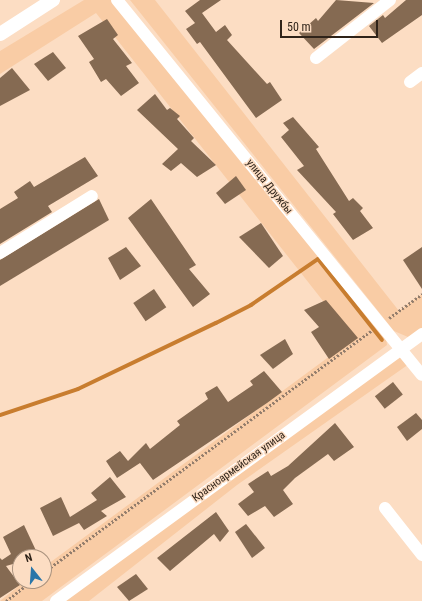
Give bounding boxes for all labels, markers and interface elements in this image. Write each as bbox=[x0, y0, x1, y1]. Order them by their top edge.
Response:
scale bar bbox=[282, 12, 380, 38]
text: 50 m bbox=[287, 20, 311, 34]
street label: улица Дружбы bbox=[243, 157, 295, 217]
street label: Красноармейская улица bbox=[190, 429, 288, 505]
north arrow bbox=[12, 549, 52, 589]
text: N bbox=[24, 551, 34, 565]

